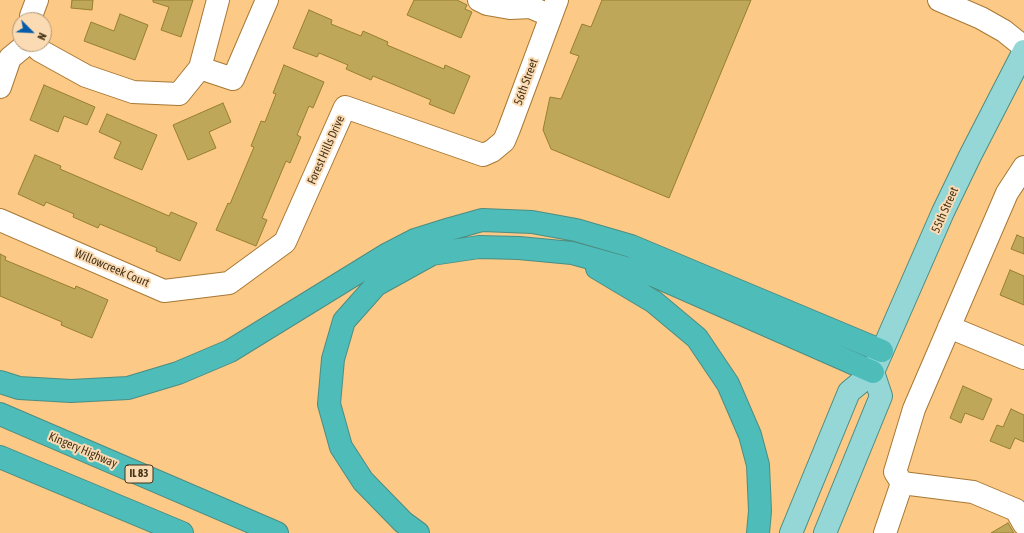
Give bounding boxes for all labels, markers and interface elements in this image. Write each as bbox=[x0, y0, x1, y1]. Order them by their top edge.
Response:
north arrow bbox=[12, 12, 52, 52]
text: N bbox=[35, 31, 49, 42]
street label: 56th Street bbox=[511, 57, 541, 107]
street label: Forest Hills Drive bbox=[304, 113, 348, 187]
street label: 55th Street bbox=[929, 185, 961, 235]
street label: Willowcreek Court bbox=[72, 246, 152, 290]
street label: Kingery Highway bbox=[46, 429, 120, 471]
road number: IL 83 bbox=[125, 465, 153, 483]

